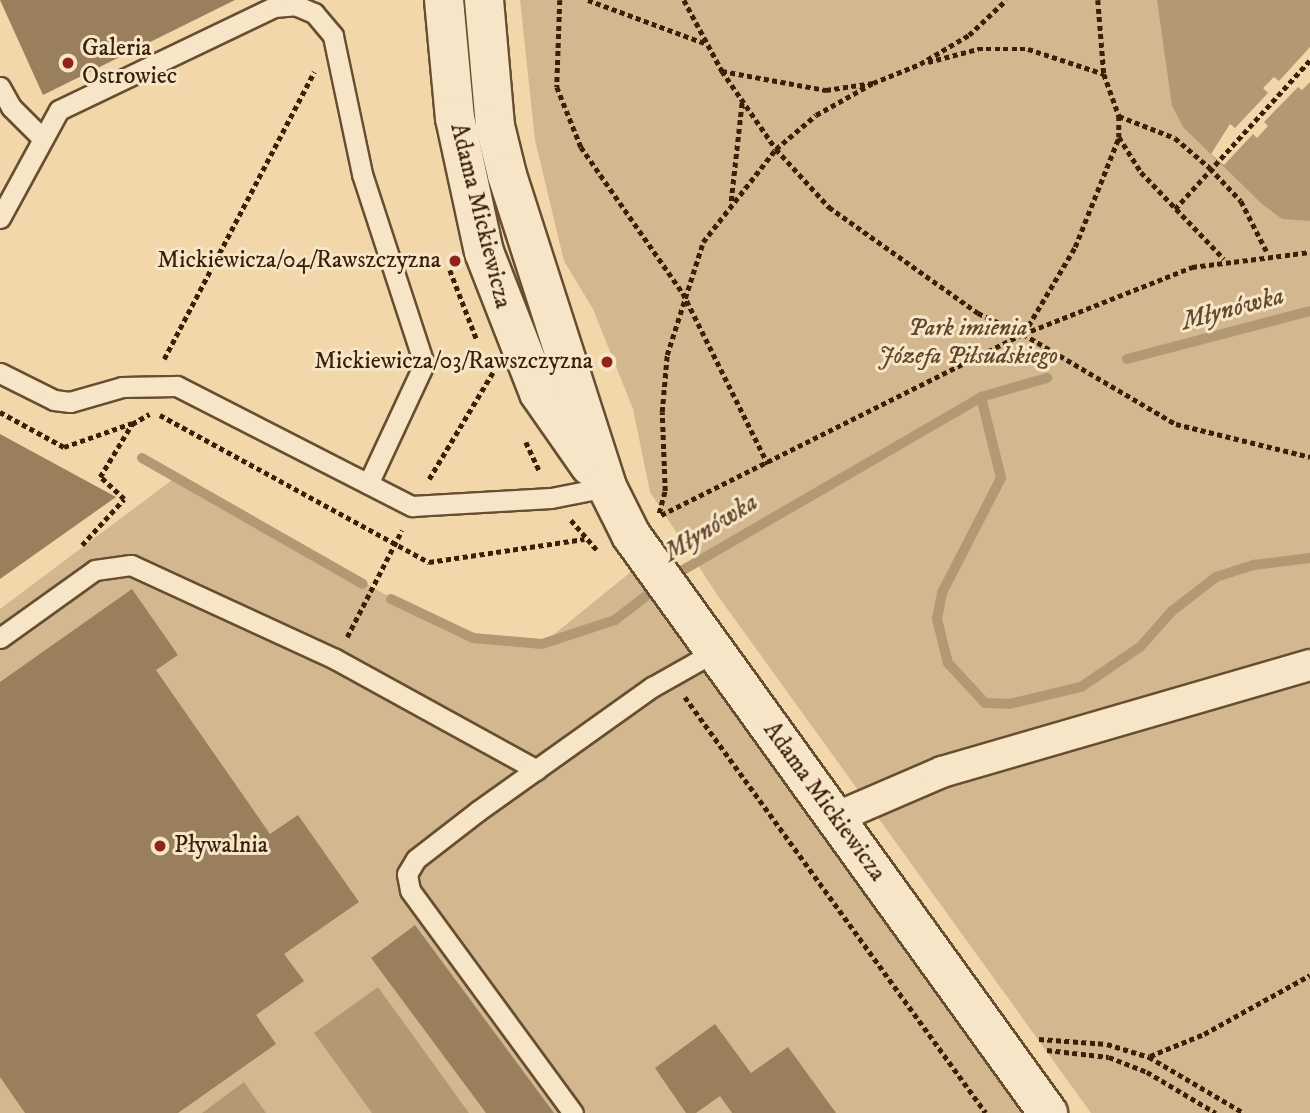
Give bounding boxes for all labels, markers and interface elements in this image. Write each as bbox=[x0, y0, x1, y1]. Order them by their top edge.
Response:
place label: Galeria Ostrowiec bbox=[82, 35, 177, 91]
marker: Galeria Ostrowiec bbox=[60, 55, 76, 71]
street label: Adama Mickiewicza bbox=[443, 120, 517, 312]
place label: Mickiewicza/04/Rawszczyzna bbox=[157, 247, 441, 275]
marker: Mickiewicza/04/Rawszczyzna bbox=[447, 253, 463, 269]
water label: Młynówka bbox=[1178, 280, 1288, 338]
park label: Park imienia Józefa Piłsudskiego bbox=[878, 315, 1058, 371]
place label: Mickiewicza/03/Rawszczyzna bbox=[314, 348, 593, 376]
marker: Mickiewicza/03/Rawszczyzna bbox=[599, 354, 615, 370]
water label: Młynówka bbox=[658, 487, 764, 569]
street label: Adama Mickiewicza bbox=[757, 717, 891, 887]
place label: Pływalnia bbox=[174, 832, 268, 860]
marker: Pływalnia bbox=[152, 838, 168, 854]

